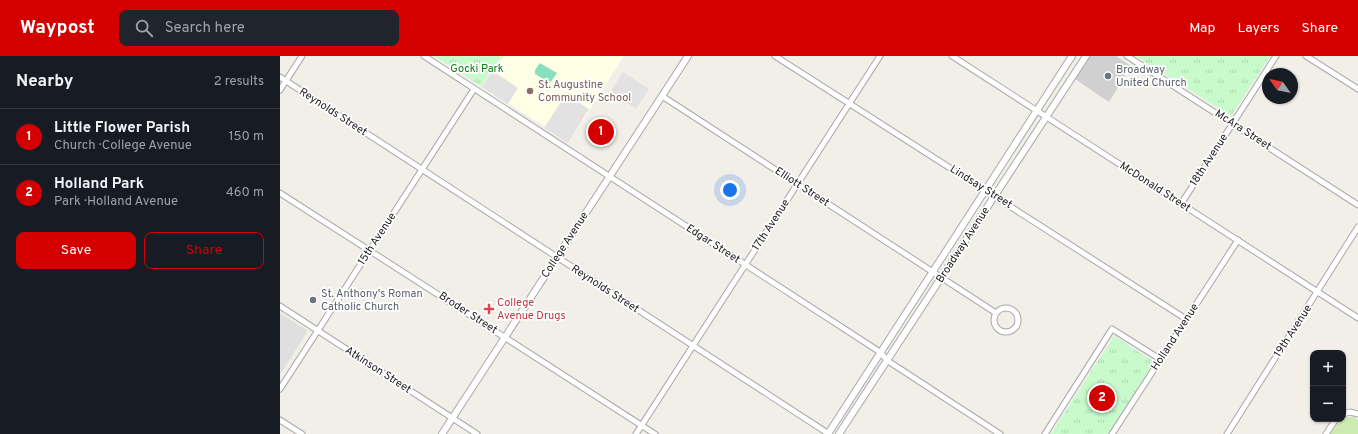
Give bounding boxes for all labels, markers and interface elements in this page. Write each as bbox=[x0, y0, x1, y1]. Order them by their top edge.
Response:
search box bbox=[119, 10, 399, 46]
text: Waypost bbox=[20, 16, 95, 40]
icon: search bbox=[133, 17, 155, 39]
text: Search here bbox=[165, 19, 245, 38]
text: Map bbox=[1189, 20, 1215, 37]
text: Layers bbox=[1237, 20, 1279, 37]
text: Share bbox=[1301, 20, 1338, 37]
park label: Gocki Park bbox=[450, 62, 504, 76]
place label: Broadway United Church bbox=[1116, 63, 1187, 90]
north arrow bbox=[1262, 68, 1298, 104]
text: Nearby bbox=[16, 71, 73, 93]
marker: Broadway United Church bbox=[1103, 71, 1113, 81]
text: 2 results bbox=[214, 74, 264, 90]
place label: St. Augustine Community School bbox=[538, 78, 631, 105]
street label: Reynolds Street bbox=[296, 85, 370, 139]
marker: St. Augustine Community School bbox=[525, 86, 535, 96]
street label: McAra Street bbox=[1212, 107, 1274, 153]
pin: 1 bbox=[588, 117, 614, 147]
text: Little Flower Parish bbox=[54, 119, 190, 138]
text: 1 bbox=[26, 129, 32, 145]
text: 150 m bbox=[229, 129, 264, 145]
street label: 18th Avenue bbox=[1187, 131, 1231, 189]
text: Church · College Avenue bbox=[54, 138, 192, 154]
street label: McDonald Street bbox=[1117, 159, 1193, 215]
street label: Lindsay Street bbox=[947, 162, 1015, 212]
street label: Elliott Street bbox=[772, 164, 832, 210]
text: Holland Park bbox=[54, 175, 144, 194]
your location bbox=[720, 180, 740, 200]
text: 2 bbox=[25, 185, 33, 201]
text: 460 m bbox=[226, 185, 264, 201]
text: Park · Holland Avenue bbox=[54, 194, 178, 210]
street label: 17th Avenue bbox=[749, 197, 793, 253]
street label: Broadway Avenue bbox=[933, 204, 993, 286]
street label: College Avenue bbox=[538, 209, 592, 281]
street label: 15th Avenue bbox=[355, 210, 399, 268]
street label: Edgar Street bbox=[683, 221, 743, 267]
button: Save bbox=[16, 232, 136, 269]
button: Share bbox=[144, 232, 264, 269]
street label: Reynolds Street bbox=[568, 262, 642, 316]
place label: St. Anthony's Roman Catholic Church bbox=[321, 287, 423, 314]
street label: Broder Street bbox=[436, 289, 500, 337]
marker: St. Anthony's Roman Catholic Church bbox=[308, 295, 318, 305]
place label: College Avenue Drugs bbox=[497, 296, 566, 323]
street label: Holland Avenue bbox=[1148, 301, 1202, 373]
street label: 19th Avenue bbox=[1271, 302, 1315, 360]
marker: College Avenue Drugs bbox=[484, 304, 494, 314]
street label: Atkinson Street bbox=[342, 343, 414, 397]
map controls bbox=[1310, 350, 1346, 422]
button: + bbox=[1310, 350, 1346, 386]
pin: 2 bbox=[1089, 383, 1115, 413]
button: − bbox=[1310, 386, 1346, 422]

